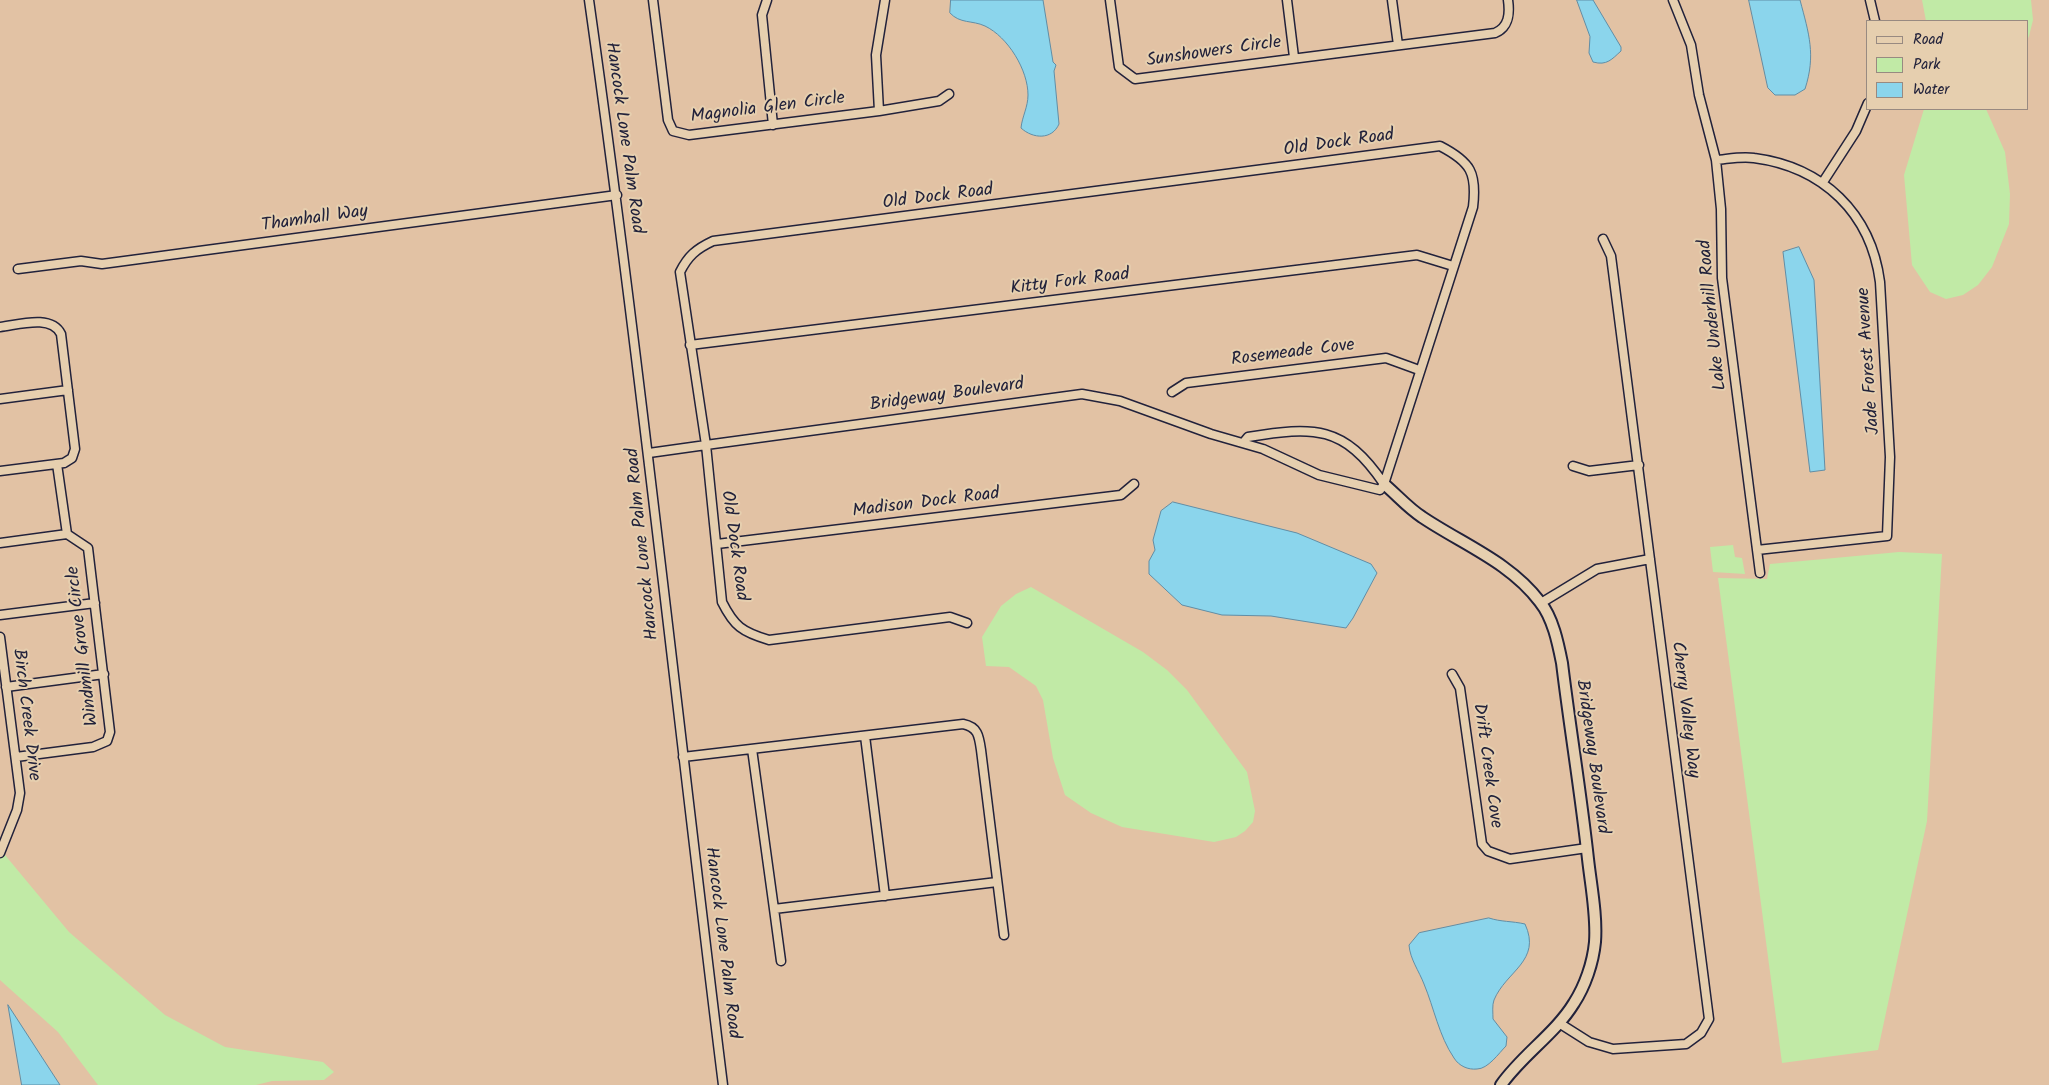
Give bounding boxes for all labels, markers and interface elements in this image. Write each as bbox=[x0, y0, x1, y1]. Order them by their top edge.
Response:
legend bbox=[1866, 20, 2029, 110]
text: Road bbox=[1913, 28, 1943, 52]
street label: Sunshowers Circle bbox=[1145, 33, 1283, 73]
street label: Hancock Lone Palm Road bbox=[599, 41, 647, 235]
text: Park bbox=[1913, 53, 1940, 77]
text: Water bbox=[1913, 78, 1949, 102]
street label: Magnolia Glen Circle bbox=[690, 89, 846, 129]
street label: Old Dock Road bbox=[1282, 126, 1396, 162]
street label: Old Dock Road bbox=[882, 181, 994, 215]
street label: Thamhall Way bbox=[260, 202, 370, 238]
street label: Lake Underhill Road bbox=[1695, 239, 1733, 391]
street label: Kitty Fork Road bbox=[1009, 265, 1131, 301]
street label: Jade Forest Avenue bbox=[1854, 287, 1886, 435]
street label: Rosemeade Cove bbox=[1230, 336, 1356, 372]
street label: Bridgeway Boulevard bbox=[869, 374, 1025, 418]
street label: Hancock Lone Palm Road bbox=[623, 447, 665, 641]
street label: Madison Dock Road bbox=[851, 484, 1001, 524]
street label: Old Dock Road bbox=[715, 489, 751, 603]
street label: Windmill Grove Circle bbox=[63, 565, 105, 727]
street label: Cherry Valley Way bbox=[1665, 640, 1703, 780]
street label: Birch Creek Drive bbox=[6, 648, 44, 782]
street label: Bridgeway Boulevard bbox=[1569, 679, 1613, 835]
street label: Drift Creek Cove bbox=[1467, 702, 1505, 830]
street label: Hancock Lone Palm Road bbox=[699, 846, 743, 1040]

